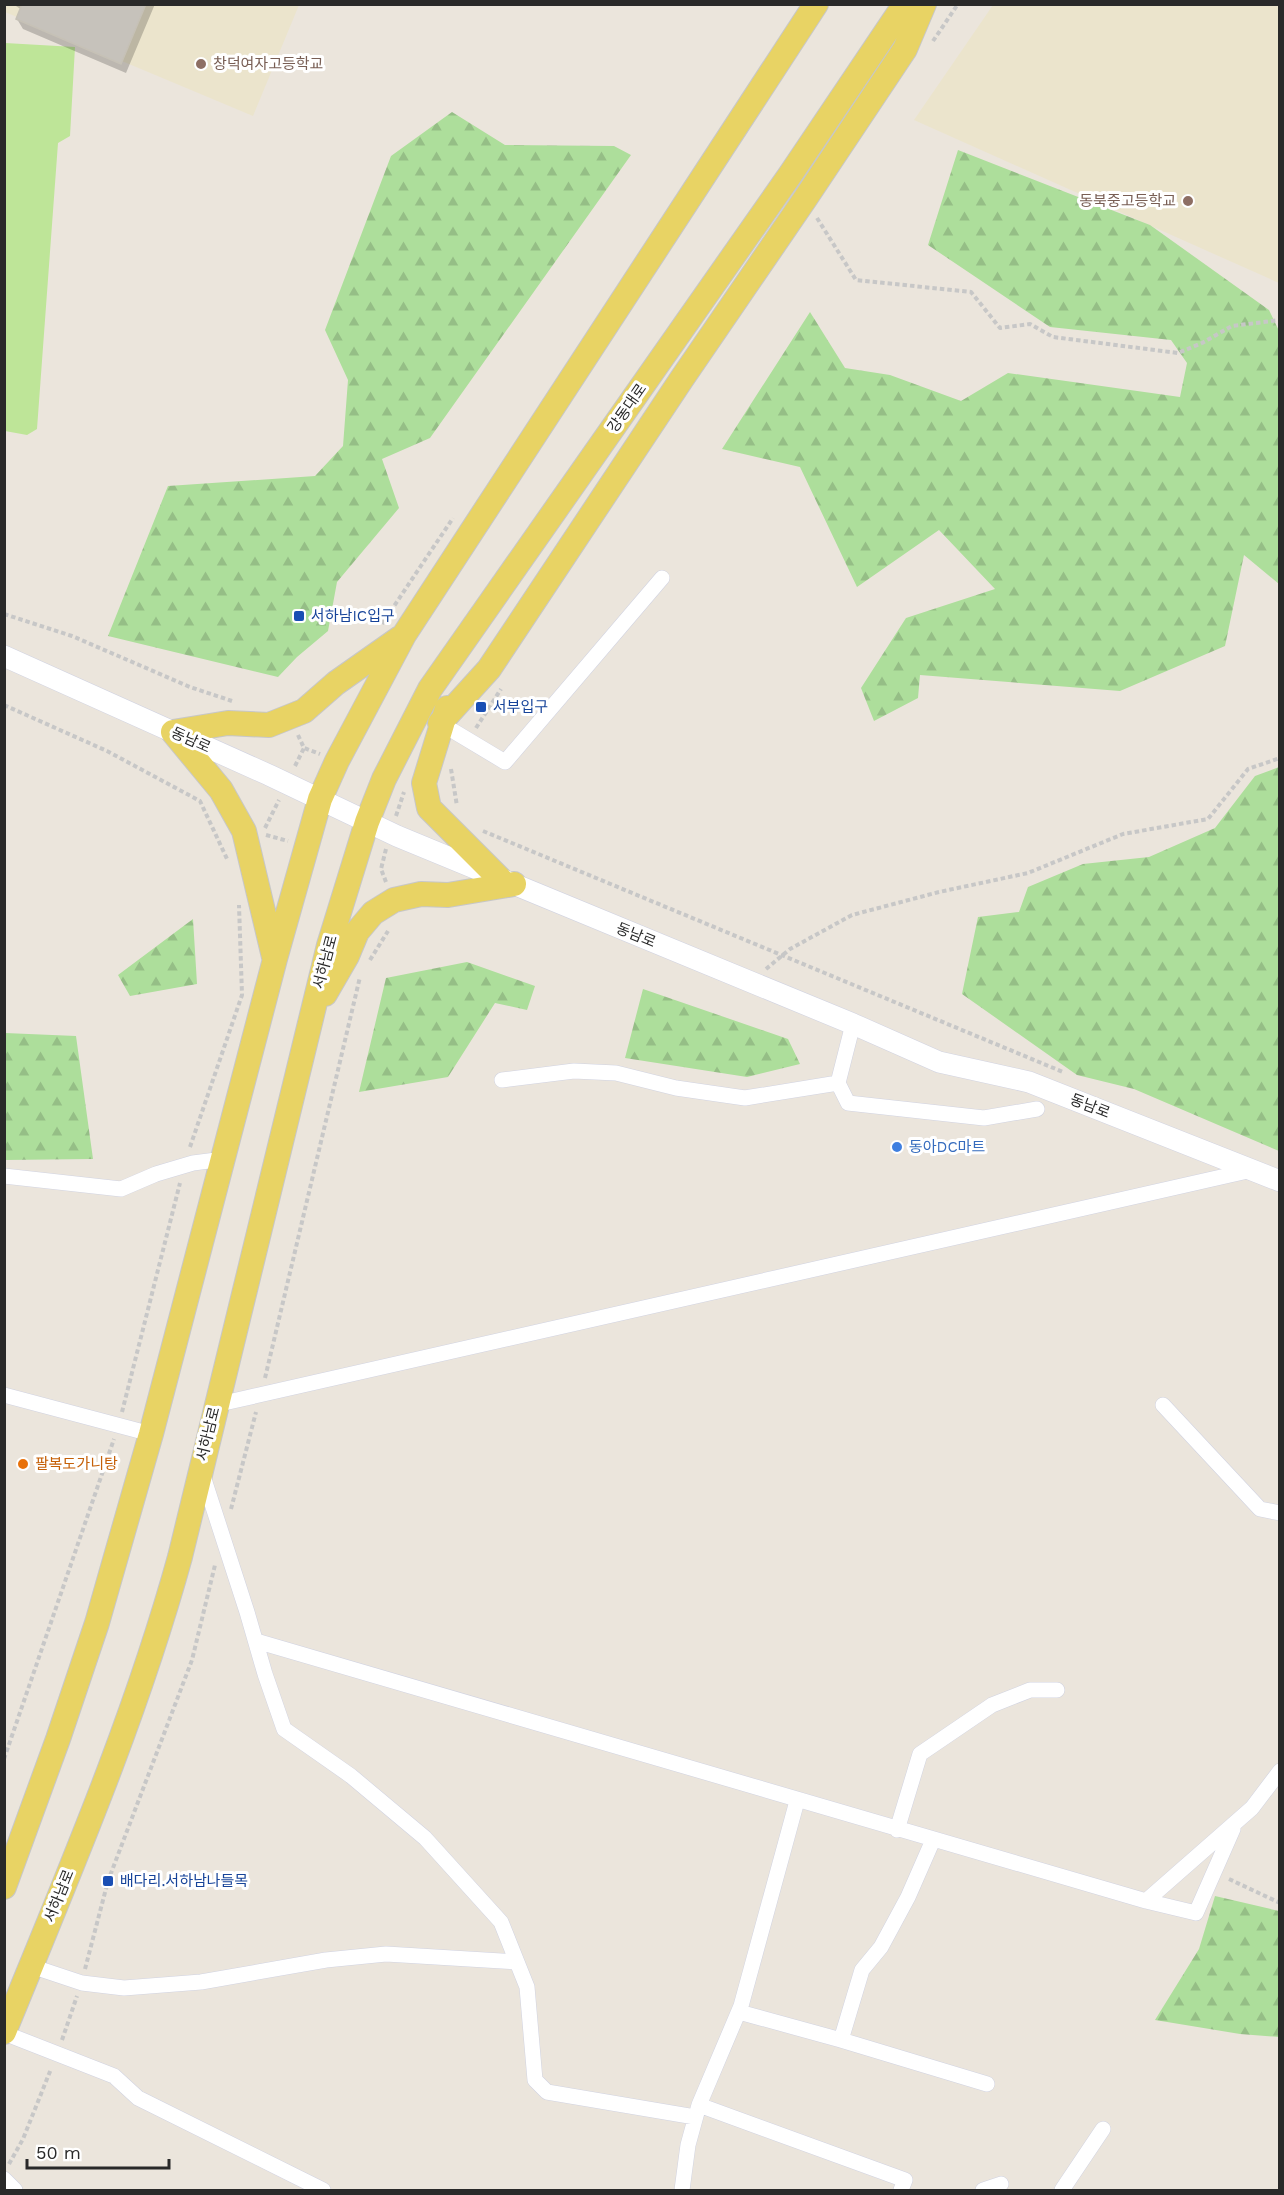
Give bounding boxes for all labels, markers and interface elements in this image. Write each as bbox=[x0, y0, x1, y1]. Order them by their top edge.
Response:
place label: 창덕여자고등학교 bbox=[213, 55, 323, 73]
marker: 창덕여자고등학교 bbox=[194, 57, 208, 71]
place label: 동북중고등학교 bbox=[1079, 192, 1176, 210]
marker: 동북중고등학교 bbox=[1181, 194, 1195, 208]
street label: 강동대로 bbox=[604, 380, 650, 436]
place label: 서하남IC입구 bbox=[311, 607, 395, 625]
marker: 서하남IC입구 bbox=[292, 609, 306, 623]
place label: 서부입구 bbox=[493, 698, 548, 716]
marker: 서부입구 bbox=[474, 700, 488, 714]
street label: 동남로 bbox=[168, 723, 214, 757]
street label: 동남로 bbox=[613, 919, 659, 951]
street label: 서하남로 bbox=[309, 933, 341, 991]
street label: 동남로 bbox=[1067, 1090, 1113, 1122]
place label: 동아DC마트 bbox=[909, 1138, 986, 1156]
marker: 동아DC마트 bbox=[890, 1140, 904, 1154]
street label: 서하남로 bbox=[193, 1405, 223, 1463]
place label: 팔복도가니탕 bbox=[35, 1455, 118, 1473]
marker: 팔복도가니탕 bbox=[16, 1457, 30, 1471]
street label: 서하남로 bbox=[40, 1867, 78, 1925]
place label: 배다리.서하남나들목 bbox=[120, 1872, 248, 1890]
marker: 배다리.서하남나들목 bbox=[101, 1874, 115, 1888]
scale bar bbox=[27, 2132, 170, 2170]
text: 50 m bbox=[36, 2142, 81, 2163]

